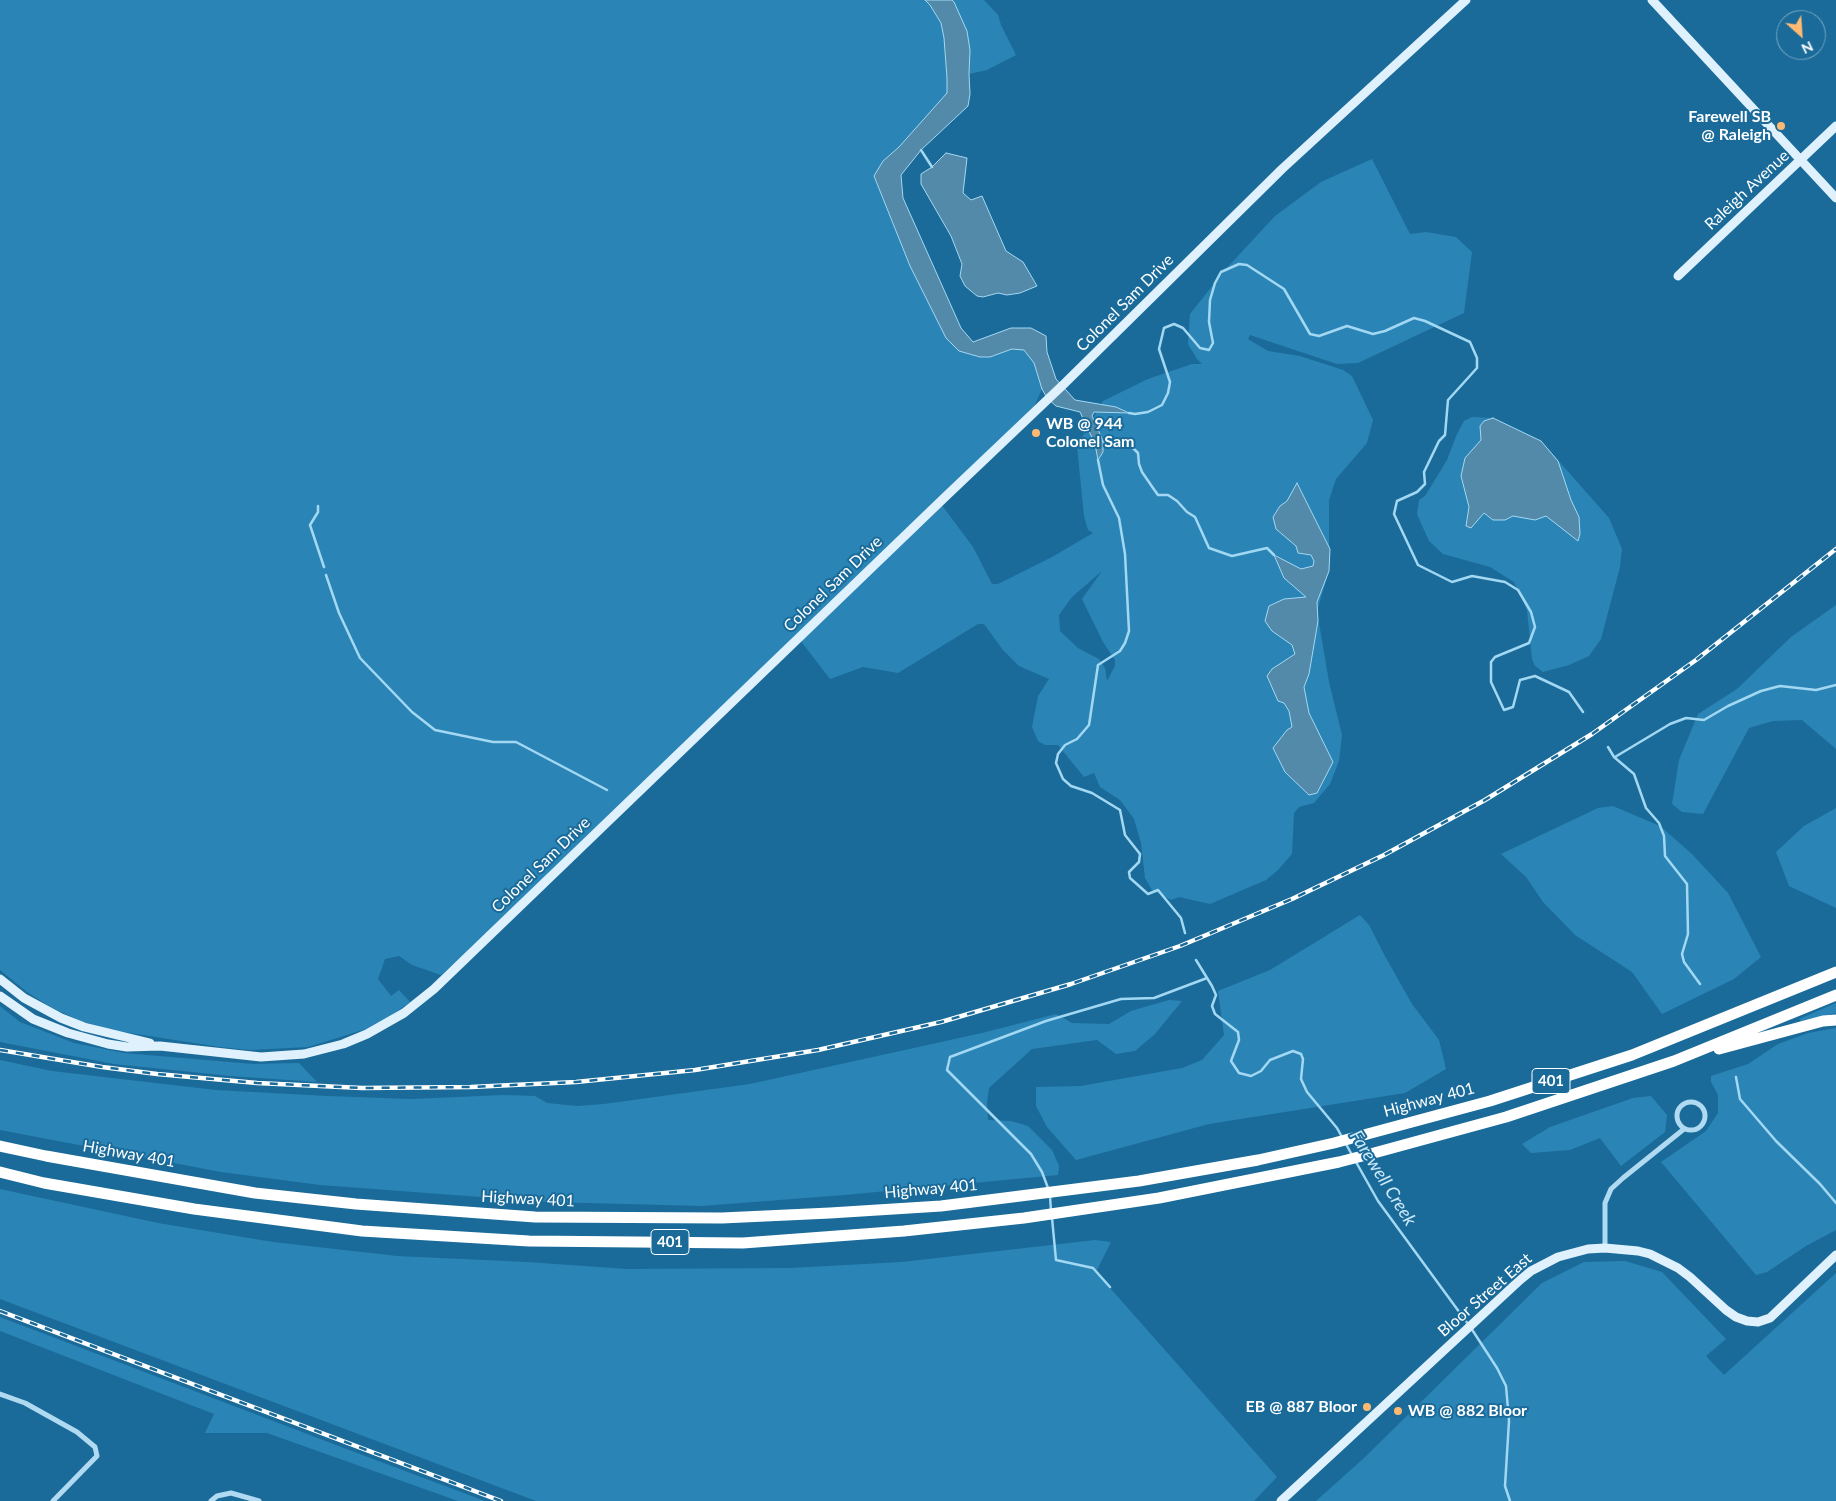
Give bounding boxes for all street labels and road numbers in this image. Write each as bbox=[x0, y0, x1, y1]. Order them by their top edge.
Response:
street label: Raleigh Avenue bbox=[1701, 146, 1793, 234]
street label: Colonel Sam Drive bbox=[1072, 250, 1178, 356]
street label: Colonel Sam Drive bbox=[780, 532, 886, 636]
street label: Colonel Sam Drive bbox=[488, 813, 594, 917]
road number: 401 bbox=[1532, 1068, 1570, 1094]
street label: Highway 401 bbox=[1381, 1079, 1477, 1121]
street label: Highway 401 bbox=[81, 1136, 177, 1172]
street label: Highway 401 bbox=[884, 1175, 978, 1203]
street label: Highway 401 bbox=[481, 1187, 575, 1211]
road number: 401 bbox=[651, 1230, 689, 1254]
street label: Bloor Street East bbox=[1434, 1249, 1536, 1341]

